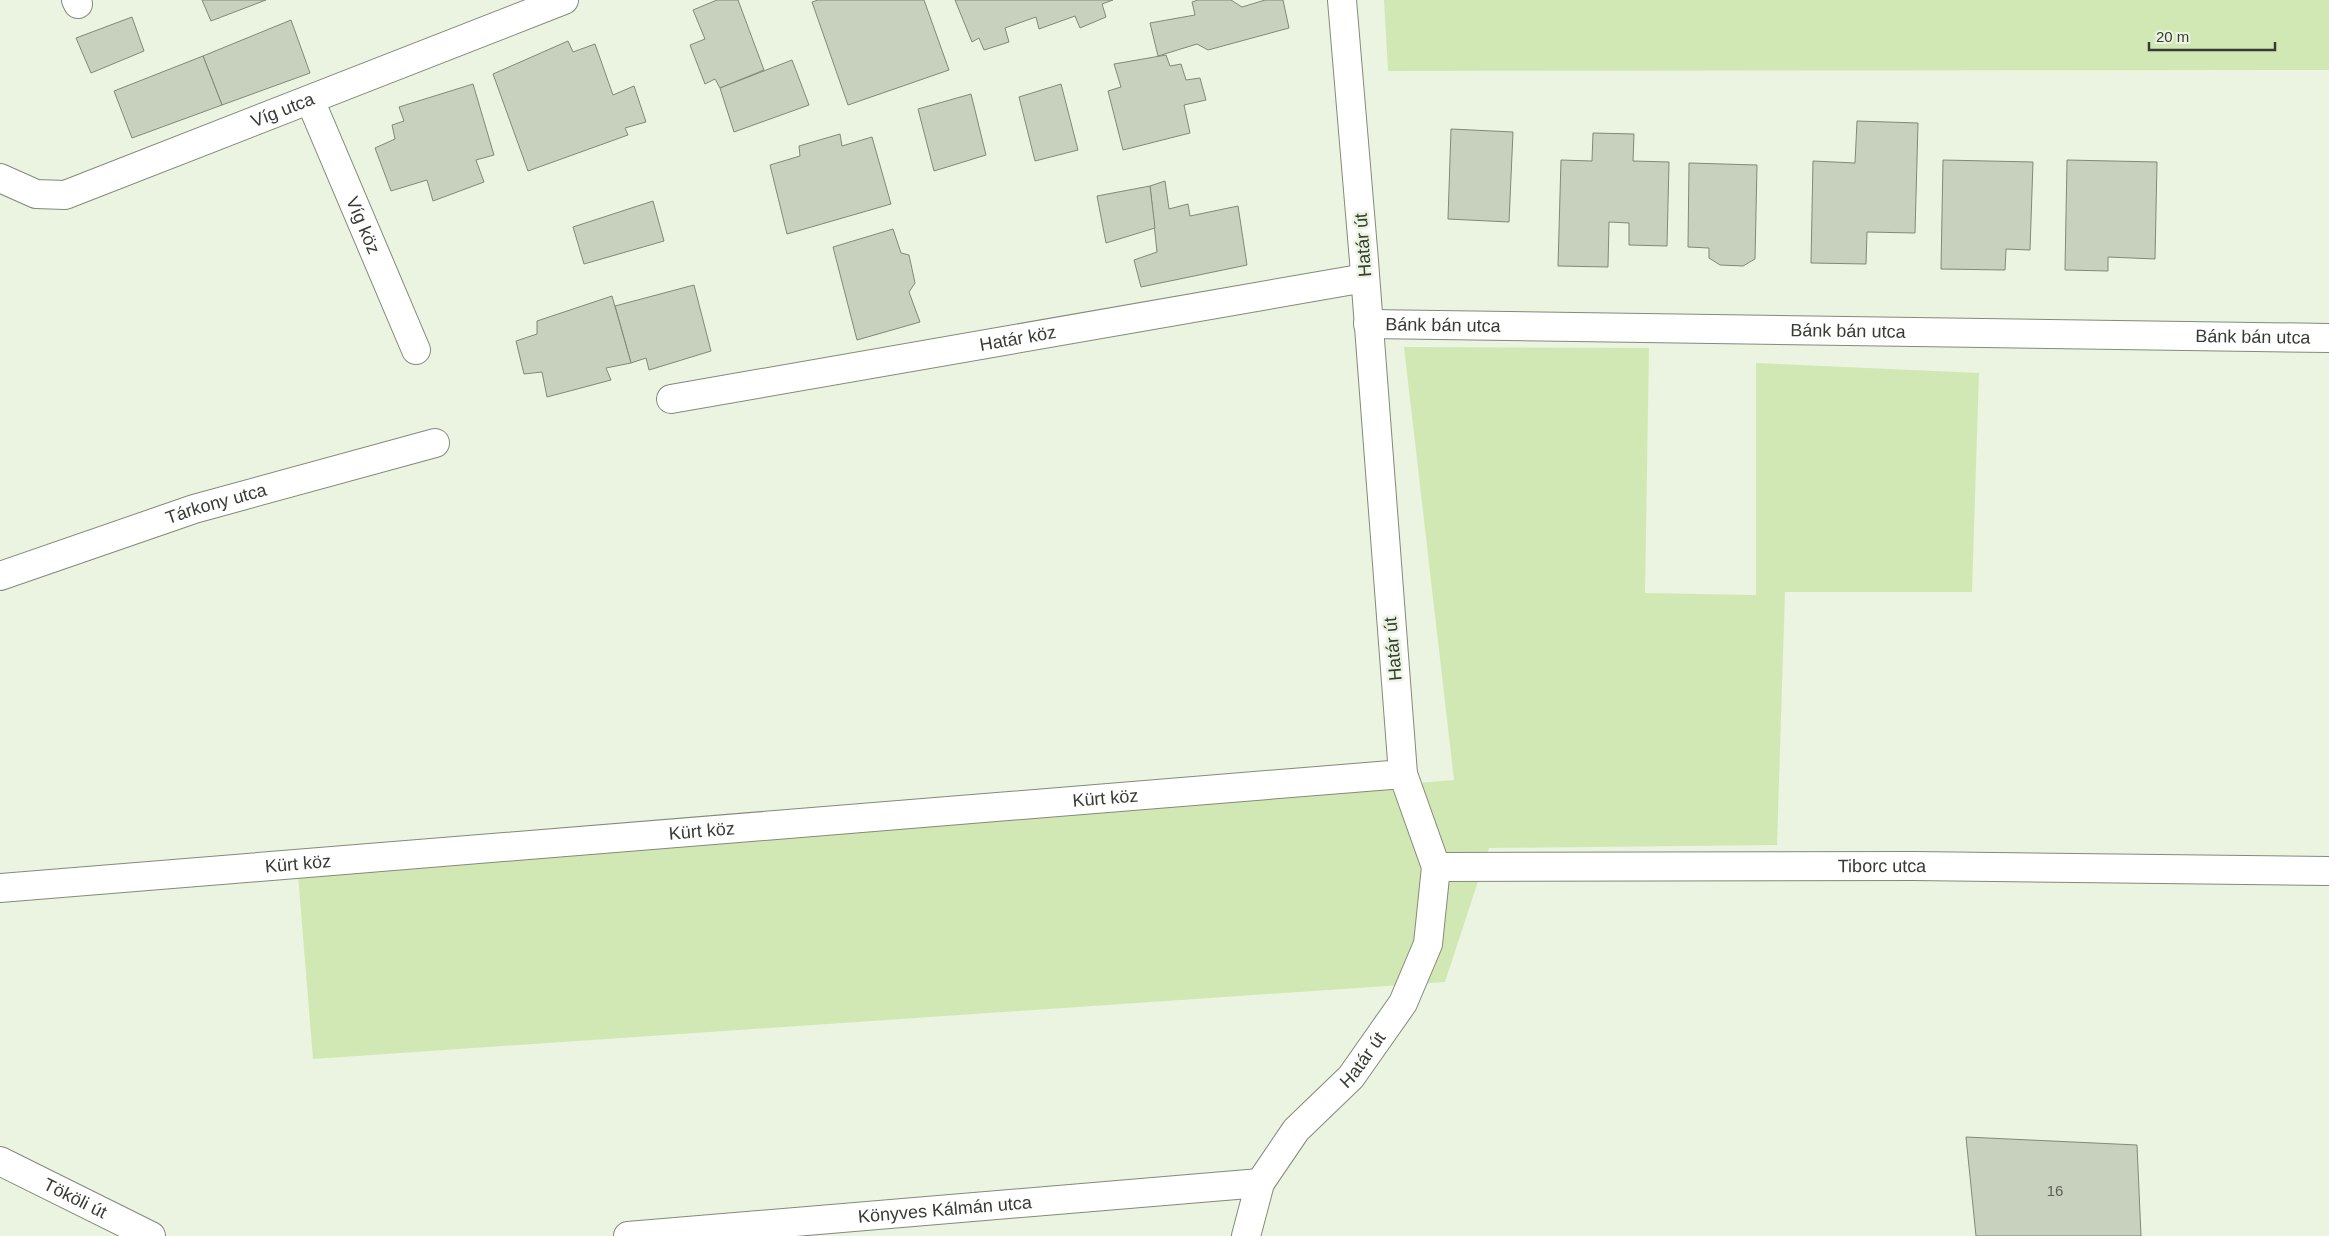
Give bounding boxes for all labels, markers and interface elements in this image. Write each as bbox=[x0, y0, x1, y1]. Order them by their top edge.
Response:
scale bar bbox=[2149, 20, 2275, 52]
text: 20 m bbox=[2156, 28, 2189, 45]
street label: Víg utca bbox=[248, 88, 318, 131]
street label: Víg köz bbox=[342, 194, 384, 257]
street label: Határ út bbox=[1351, 212, 1375, 278]
street label: Bánk bán utca bbox=[1385, 314, 1502, 336]
street label: Bánk bán utca bbox=[1790, 320, 1907, 342]
street label: Határ köz bbox=[978, 322, 1057, 355]
street label: Bánk bán utca bbox=[2195, 326, 2312, 348]
street label: Tárkony utca bbox=[163, 479, 270, 528]
street label: Határ út bbox=[1380, 616, 1406, 682]
street label: Kürt köz bbox=[1072, 786, 1139, 811]
street label: Kürt köz bbox=[668, 818, 735, 844]
street label: Kürt köz bbox=[264, 851, 332, 876]
street label: Tiborc utca bbox=[1838, 856, 1927, 876]
street label: Határ út bbox=[1336, 1028, 1390, 1092]
street label: Tököli út bbox=[40, 1174, 110, 1222]
house number: 16 bbox=[2047, 1182, 2063, 1199]
street label: Könyves Kálmán utca bbox=[857, 1192, 1034, 1227]

